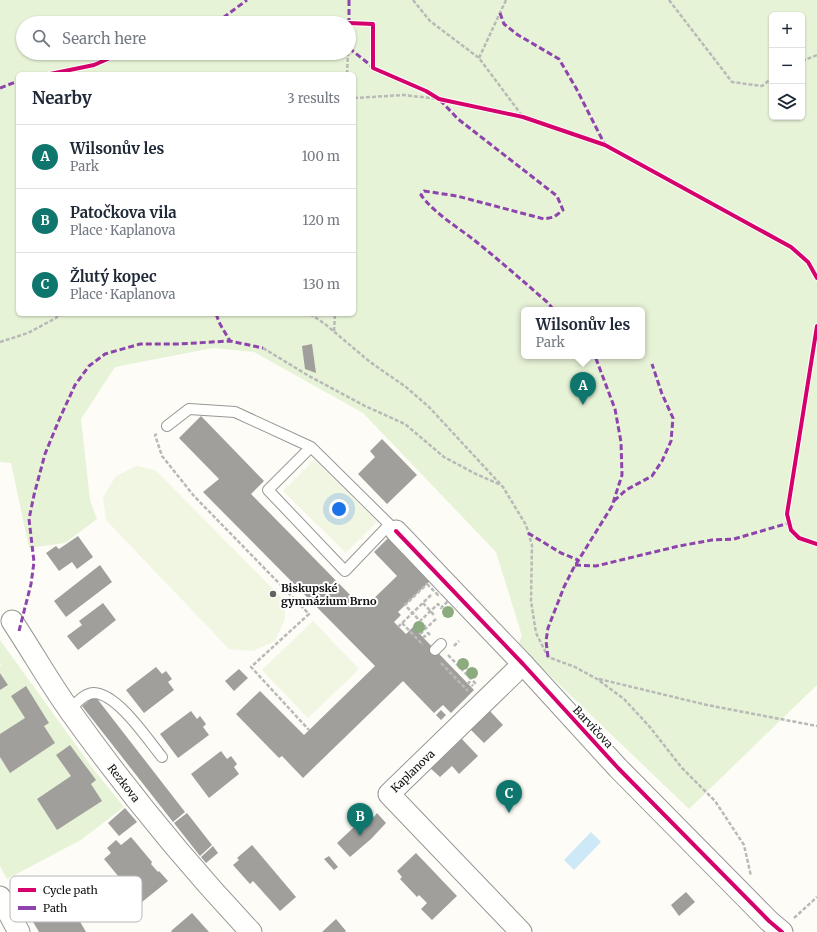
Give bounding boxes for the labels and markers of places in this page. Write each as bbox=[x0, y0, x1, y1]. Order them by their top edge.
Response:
pin: A bbox=[570, 372, 596, 405]
place label: Biskupské gymnázium Brno bbox=[281, 581, 377, 608]
marker: Biskupské gymnázium Brno bbox=[268, 589, 278, 599]
pin: C bbox=[496, 780, 522, 813]
pin: B bbox=[347, 803, 373, 836]

